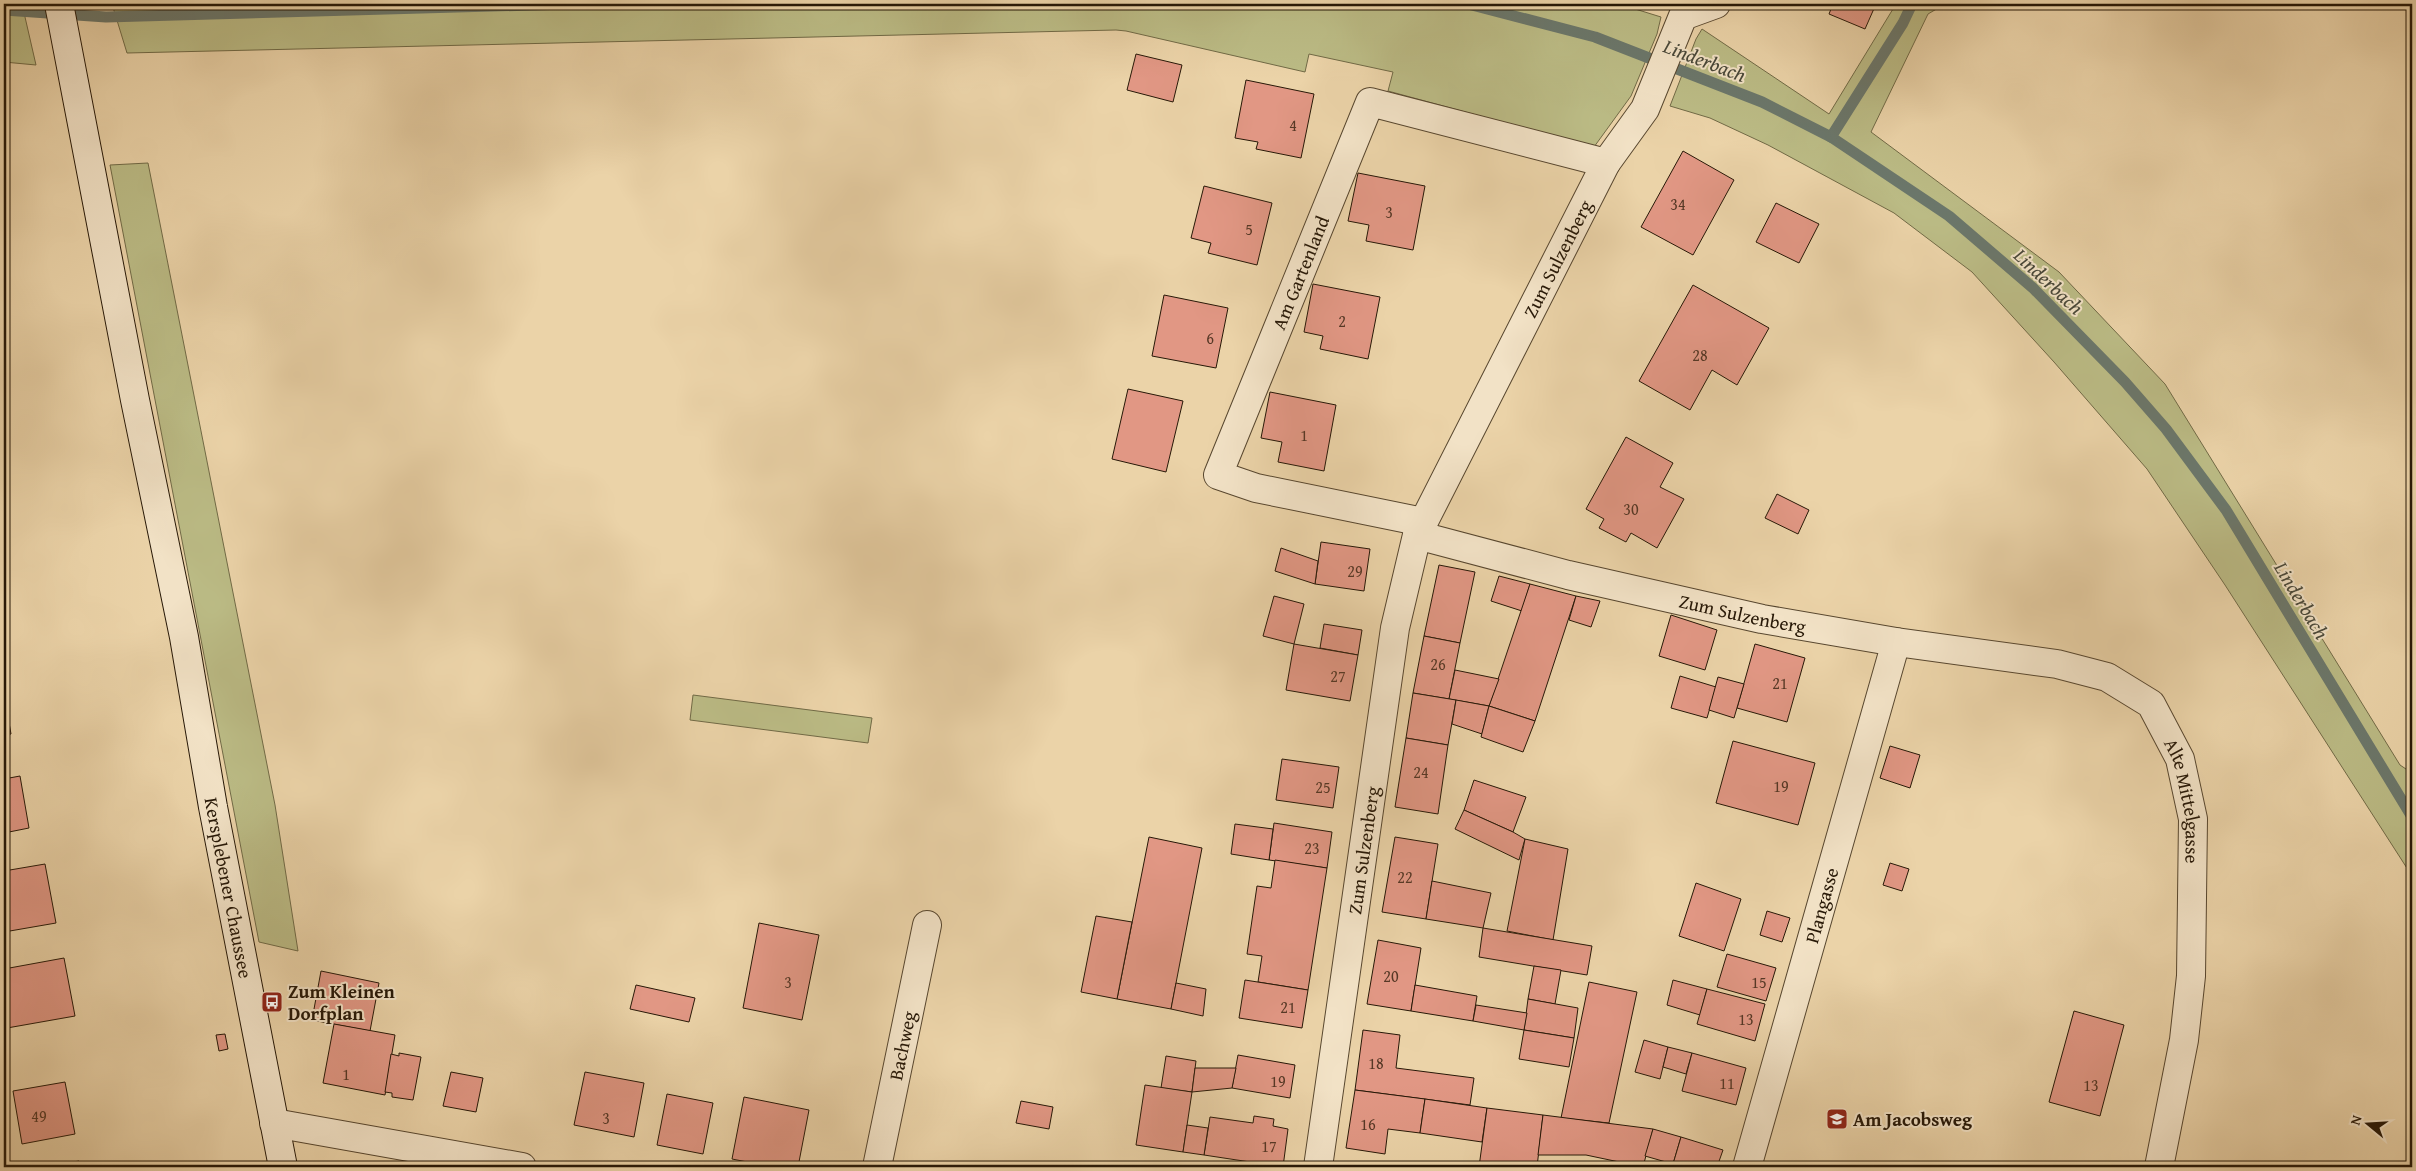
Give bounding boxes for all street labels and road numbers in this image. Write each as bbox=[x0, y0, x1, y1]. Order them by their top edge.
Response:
street label: Zum Sulzenberg bbox=[1516, 194, 1599, 322]
street label: Am Gartenland bbox=[1265, 211, 1336, 334]
street label: Zum Sulzenberg bbox=[1676, 587, 1809, 640]
street label: Alte Mittelgasse bbox=[2157, 733, 2207, 864]
street label: Zum Sulzenberg bbox=[1340, 784, 1386, 916]
street label: Kersplebener Chaussee bbox=[198, 795, 260, 981]
street label: Plangasse bbox=[1797, 864, 1845, 947]
street label: Bachweg bbox=[881, 1008, 923, 1083]

